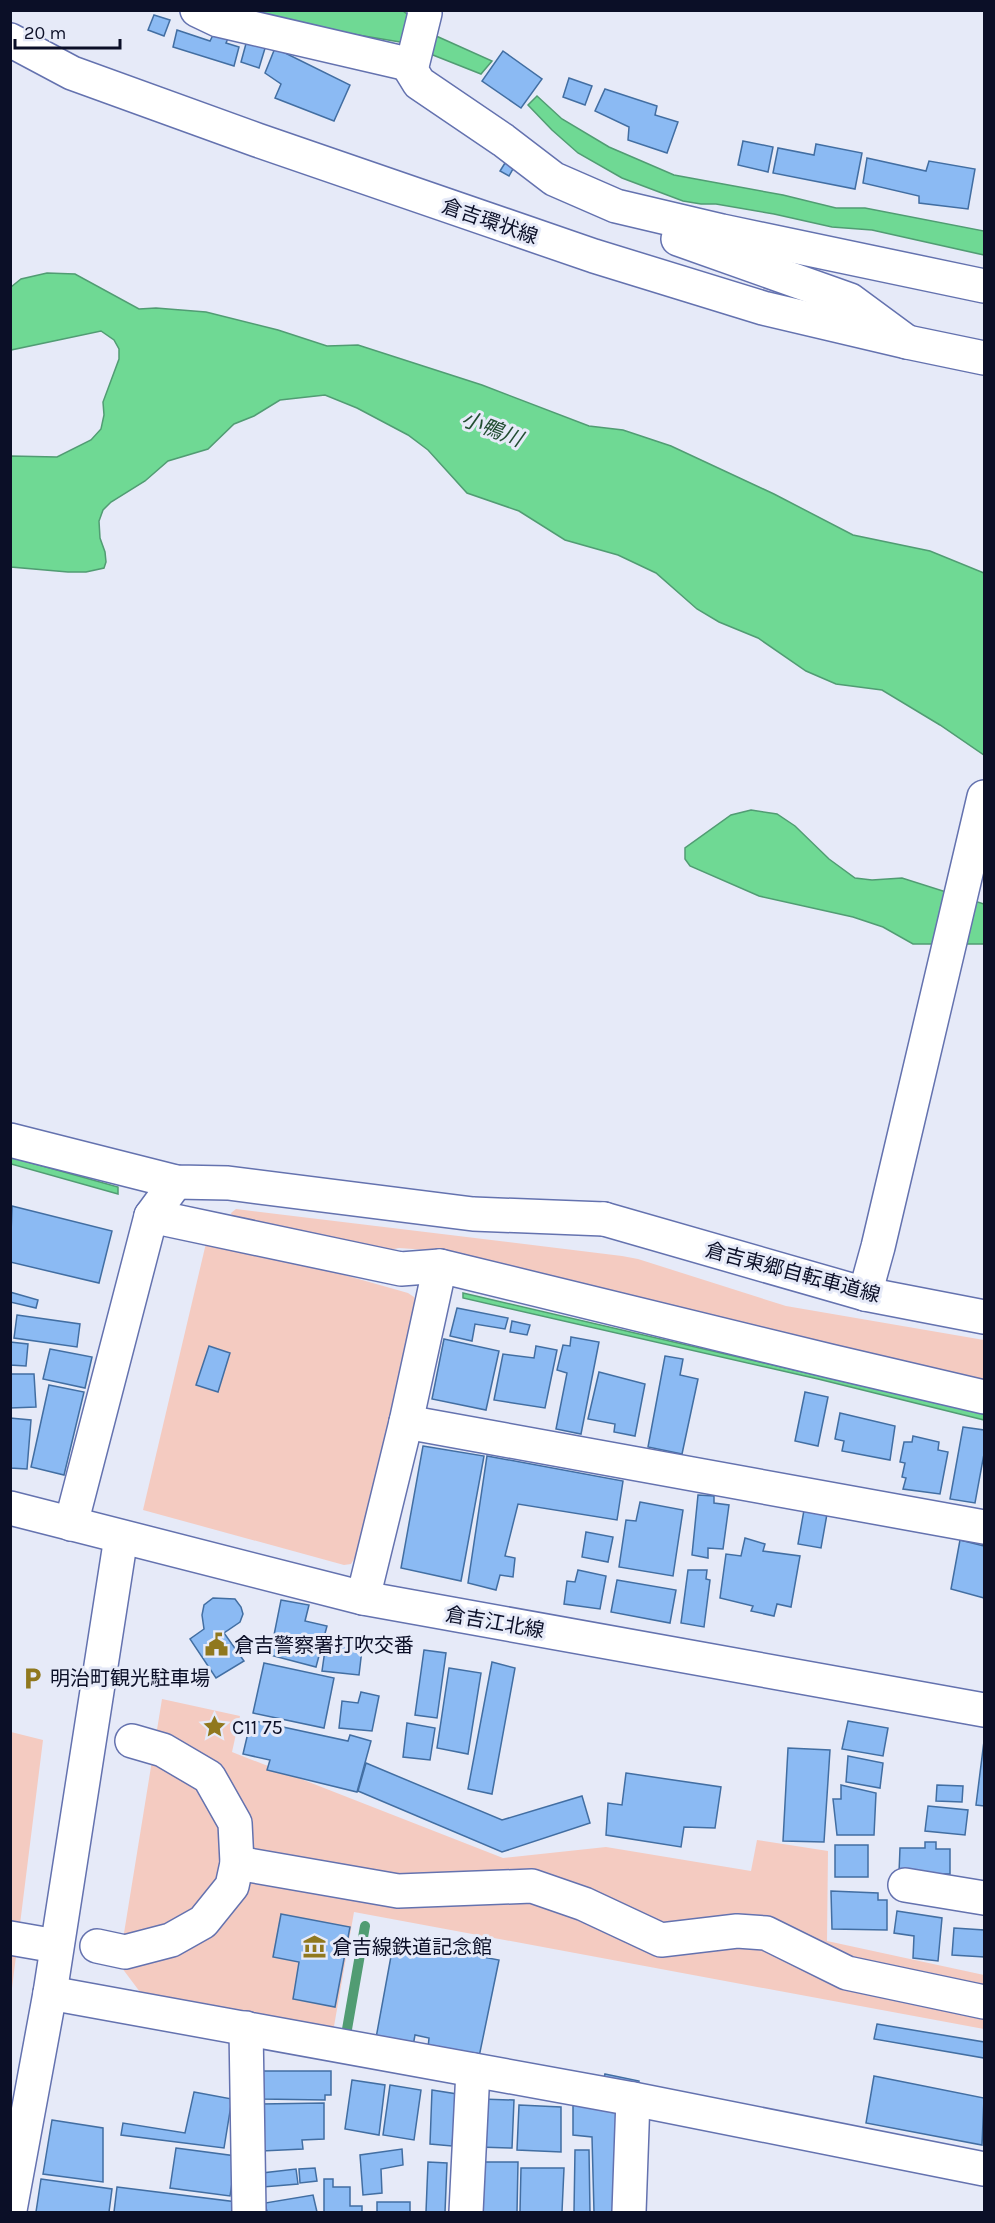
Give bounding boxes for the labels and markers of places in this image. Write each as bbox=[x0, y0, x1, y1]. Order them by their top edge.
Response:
public building icon: 倉吉警察署打吹交番 bbox=[203, 1632, 229, 1658]
place label: 倉吉警察署打吹交番 bbox=[234, 1634, 414, 1657]
parking icon: 明治町観光駐車場 bbox=[19, 1665, 45, 1691]
place label: 明治町観光駐車場 bbox=[50, 1667, 210, 1690]
place icon: C11 75 bbox=[201, 1714, 227, 1740]
place label: C11 75 bbox=[232, 1716, 283, 1739]
museum icon: 倉吉線鉄道記念館 bbox=[301, 1934, 327, 1960]
place label: 倉吉線鉄道記念館 bbox=[332, 1936, 492, 1959]

